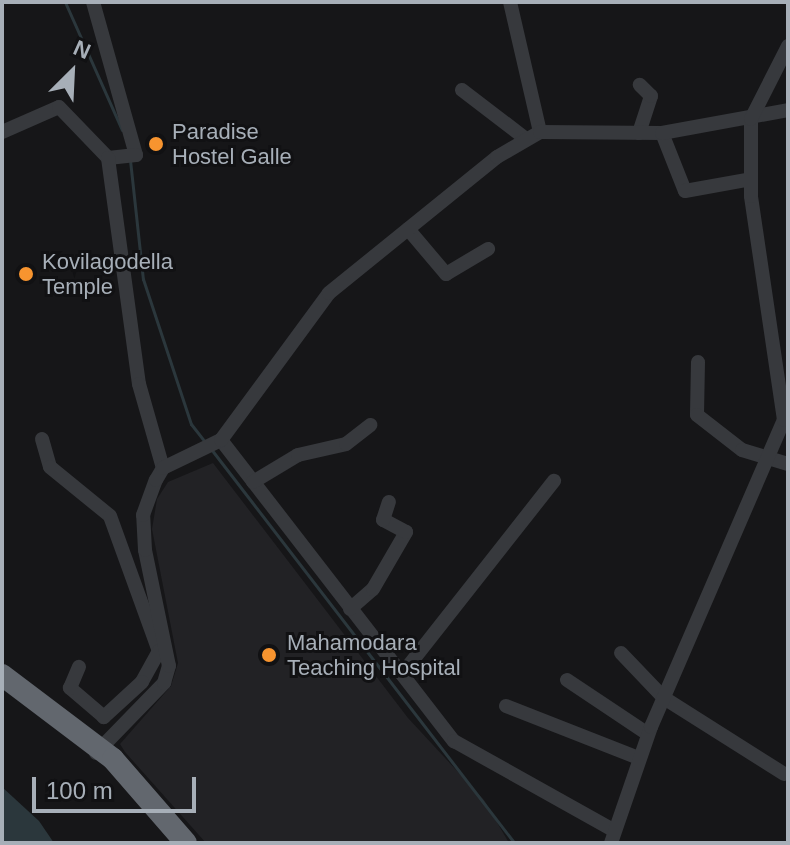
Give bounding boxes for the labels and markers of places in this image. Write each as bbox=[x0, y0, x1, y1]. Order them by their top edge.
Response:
place label: Paradise Hostel Galle bbox=[172, 118, 292, 170]
marker: Paradise Hostel Galle bbox=[147, 135, 165, 153]
place label: Kovilagodella Temple bbox=[42, 248, 173, 300]
marker: Kovilagodella Temple bbox=[17, 265, 35, 283]
place label: Mahamodara Teaching Hospital bbox=[287, 629, 461, 680]
marker: Mahamodara Teaching Hospital bbox=[258, 644, 280, 666]

